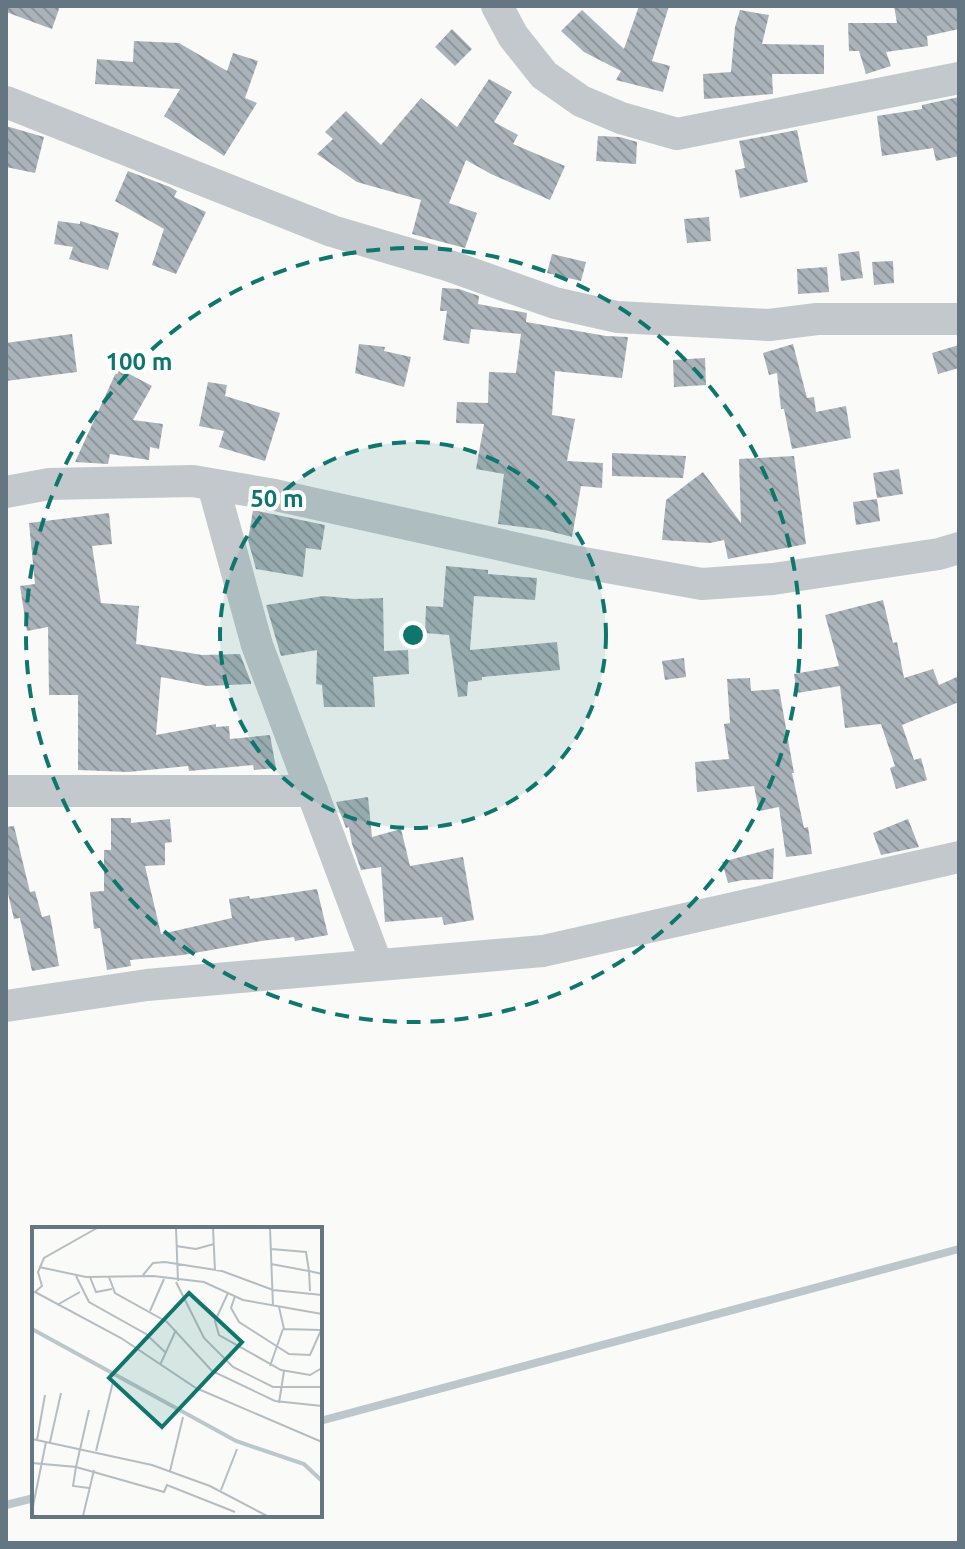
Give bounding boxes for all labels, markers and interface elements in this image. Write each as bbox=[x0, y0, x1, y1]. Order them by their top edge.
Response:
text: 100 m bbox=[106, 348, 172, 375]
text: 50 m bbox=[250, 485, 304, 512]
centre of rings bbox=[399, 621, 427, 649]
inset map bbox=[32, 1227, 322, 1517]

